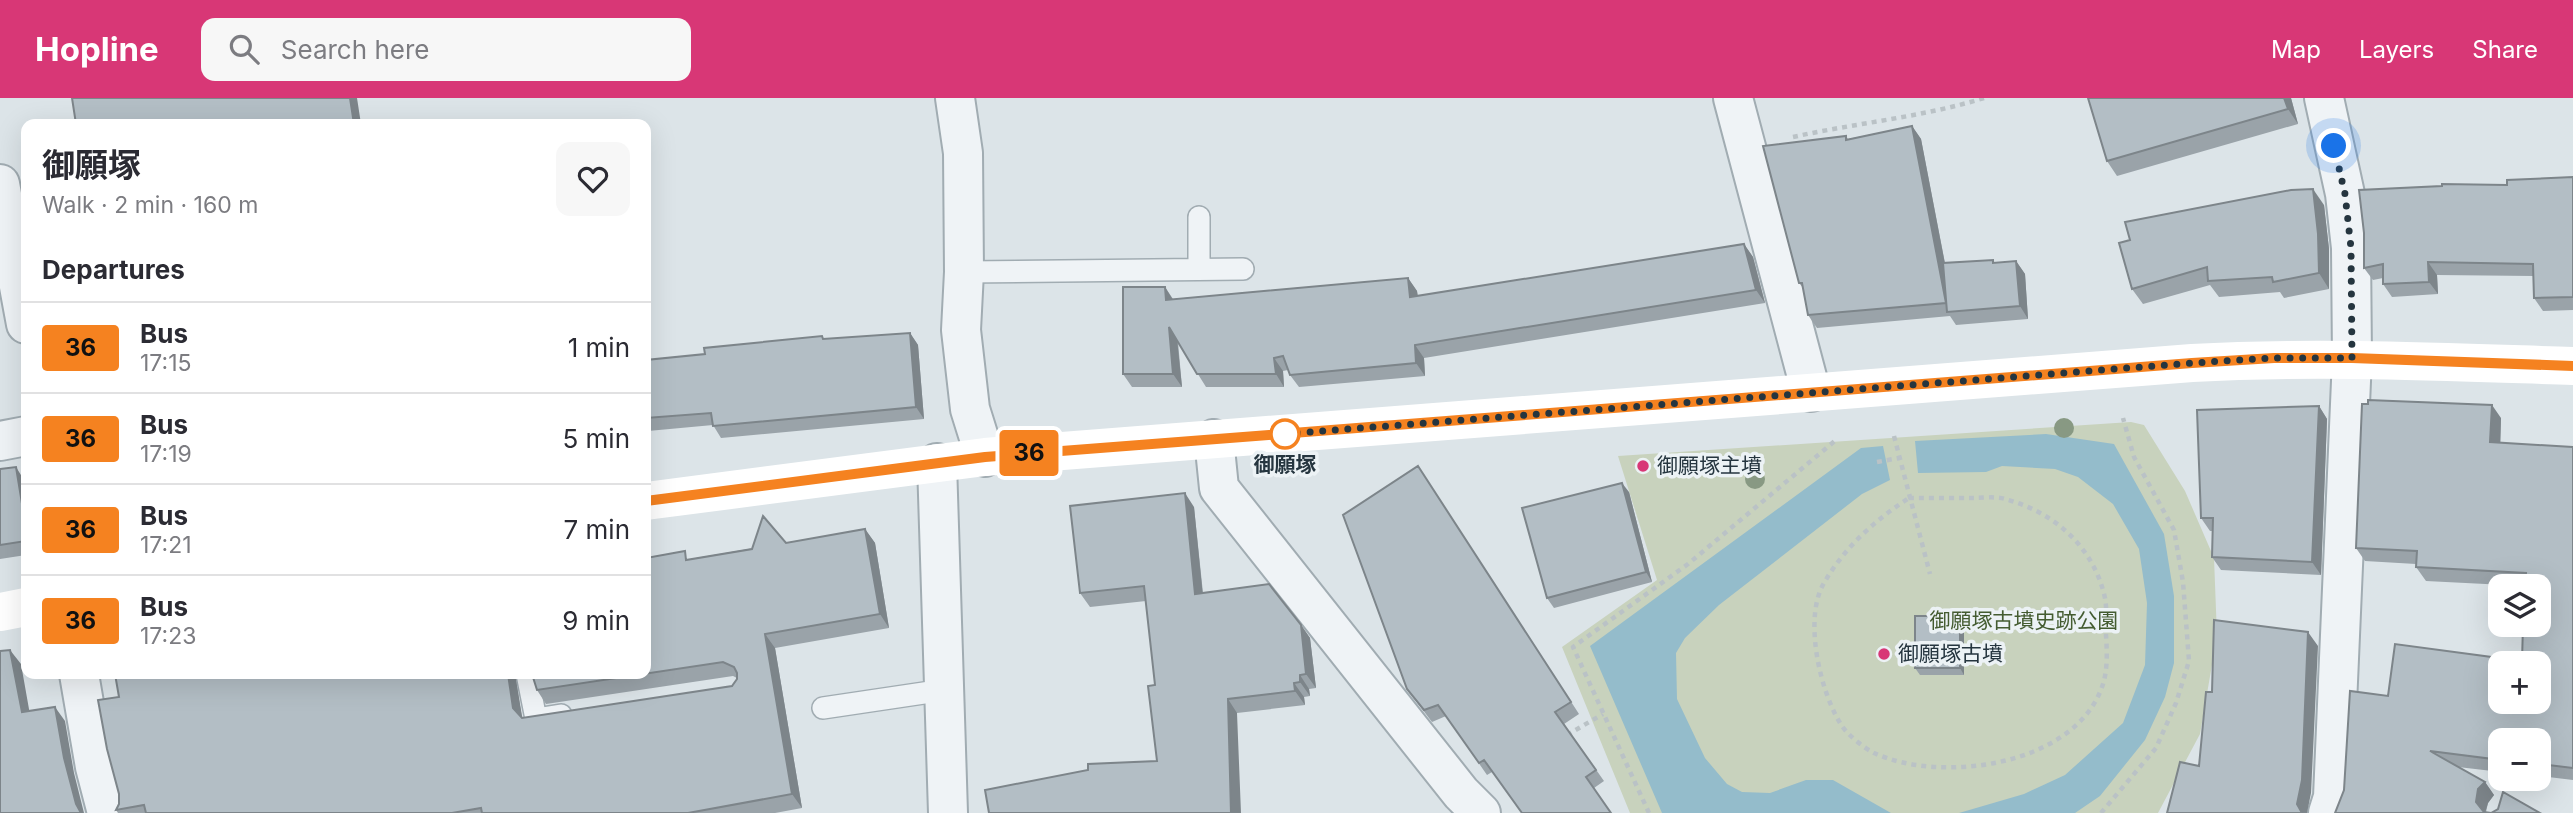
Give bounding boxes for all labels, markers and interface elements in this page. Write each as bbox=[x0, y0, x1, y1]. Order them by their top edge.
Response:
search box bbox=[201, 18, 691, 81]
text: Hopline bbox=[35, 29, 159, 69]
icon: search bbox=[225, 30, 263, 68]
text: Search here bbox=[281, 34, 429, 65]
text: Map bbox=[2271, 35, 2321, 64]
text: Layers bbox=[2359, 35, 2434, 64]
text: Share bbox=[2472, 35, 2538, 64]
your location bbox=[2316, 128, 2351, 163]
button: heart bbox=[556, 142, 630, 216]
text: 御願塚 bbox=[42, 145, 141, 185]
text: Walk · 2 min · 160 m bbox=[42, 191, 258, 219]
text: Departures bbox=[42, 254, 185, 285]
text: Bus bbox=[140, 318, 188, 349]
text: 1 min bbox=[568, 332, 630, 363]
text: 36 bbox=[65, 333, 96, 362]
text: 17:15 bbox=[140, 349, 192, 377]
text: Bus bbox=[140, 409, 188, 440]
marker: 御願塚 bbox=[1270, 419, 1300, 449]
text: 5 min bbox=[562, 423, 630, 454]
text: 36 bbox=[65, 424, 96, 453]
line badge: 36 bbox=[998, 430, 1060, 476]
text: 36 bbox=[1013, 438, 1045, 467]
text: 17:19 bbox=[140, 440, 192, 468]
place label: 御願塚 bbox=[1254, 452, 1317, 477]
place label: 御願塚主墳 bbox=[1657, 453, 1762, 478]
marker: 御願塚主墳 bbox=[1635, 458, 1651, 474]
text: Bus bbox=[140, 500, 188, 531]
text: 7 min bbox=[564, 514, 630, 545]
text: 36 bbox=[65, 515, 96, 544]
text: 17:21 bbox=[140, 531, 192, 559]
map controls bbox=[2488, 574, 2551, 791]
button: layers bbox=[2488, 574, 2551, 637]
text: Bus bbox=[140, 591, 188, 622]
text: 9 min bbox=[562, 605, 630, 636]
text: 36 bbox=[65, 606, 96, 635]
park label: 御願塚古墳史跡公園 bbox=[1930, 608, 2119, 633]
text: 17:23 bbox=[140, 622, 196, 650]
place label: 御願塚古墳 bbox=[1898, 641, 2003, 666]
marker: 御願塚古墳 bbox=[1876, 646, 1892, 662]
button: + bbox=[2488, 651, 2551, 714]
button: − bbox=[2488, 728, 2551, 791]

